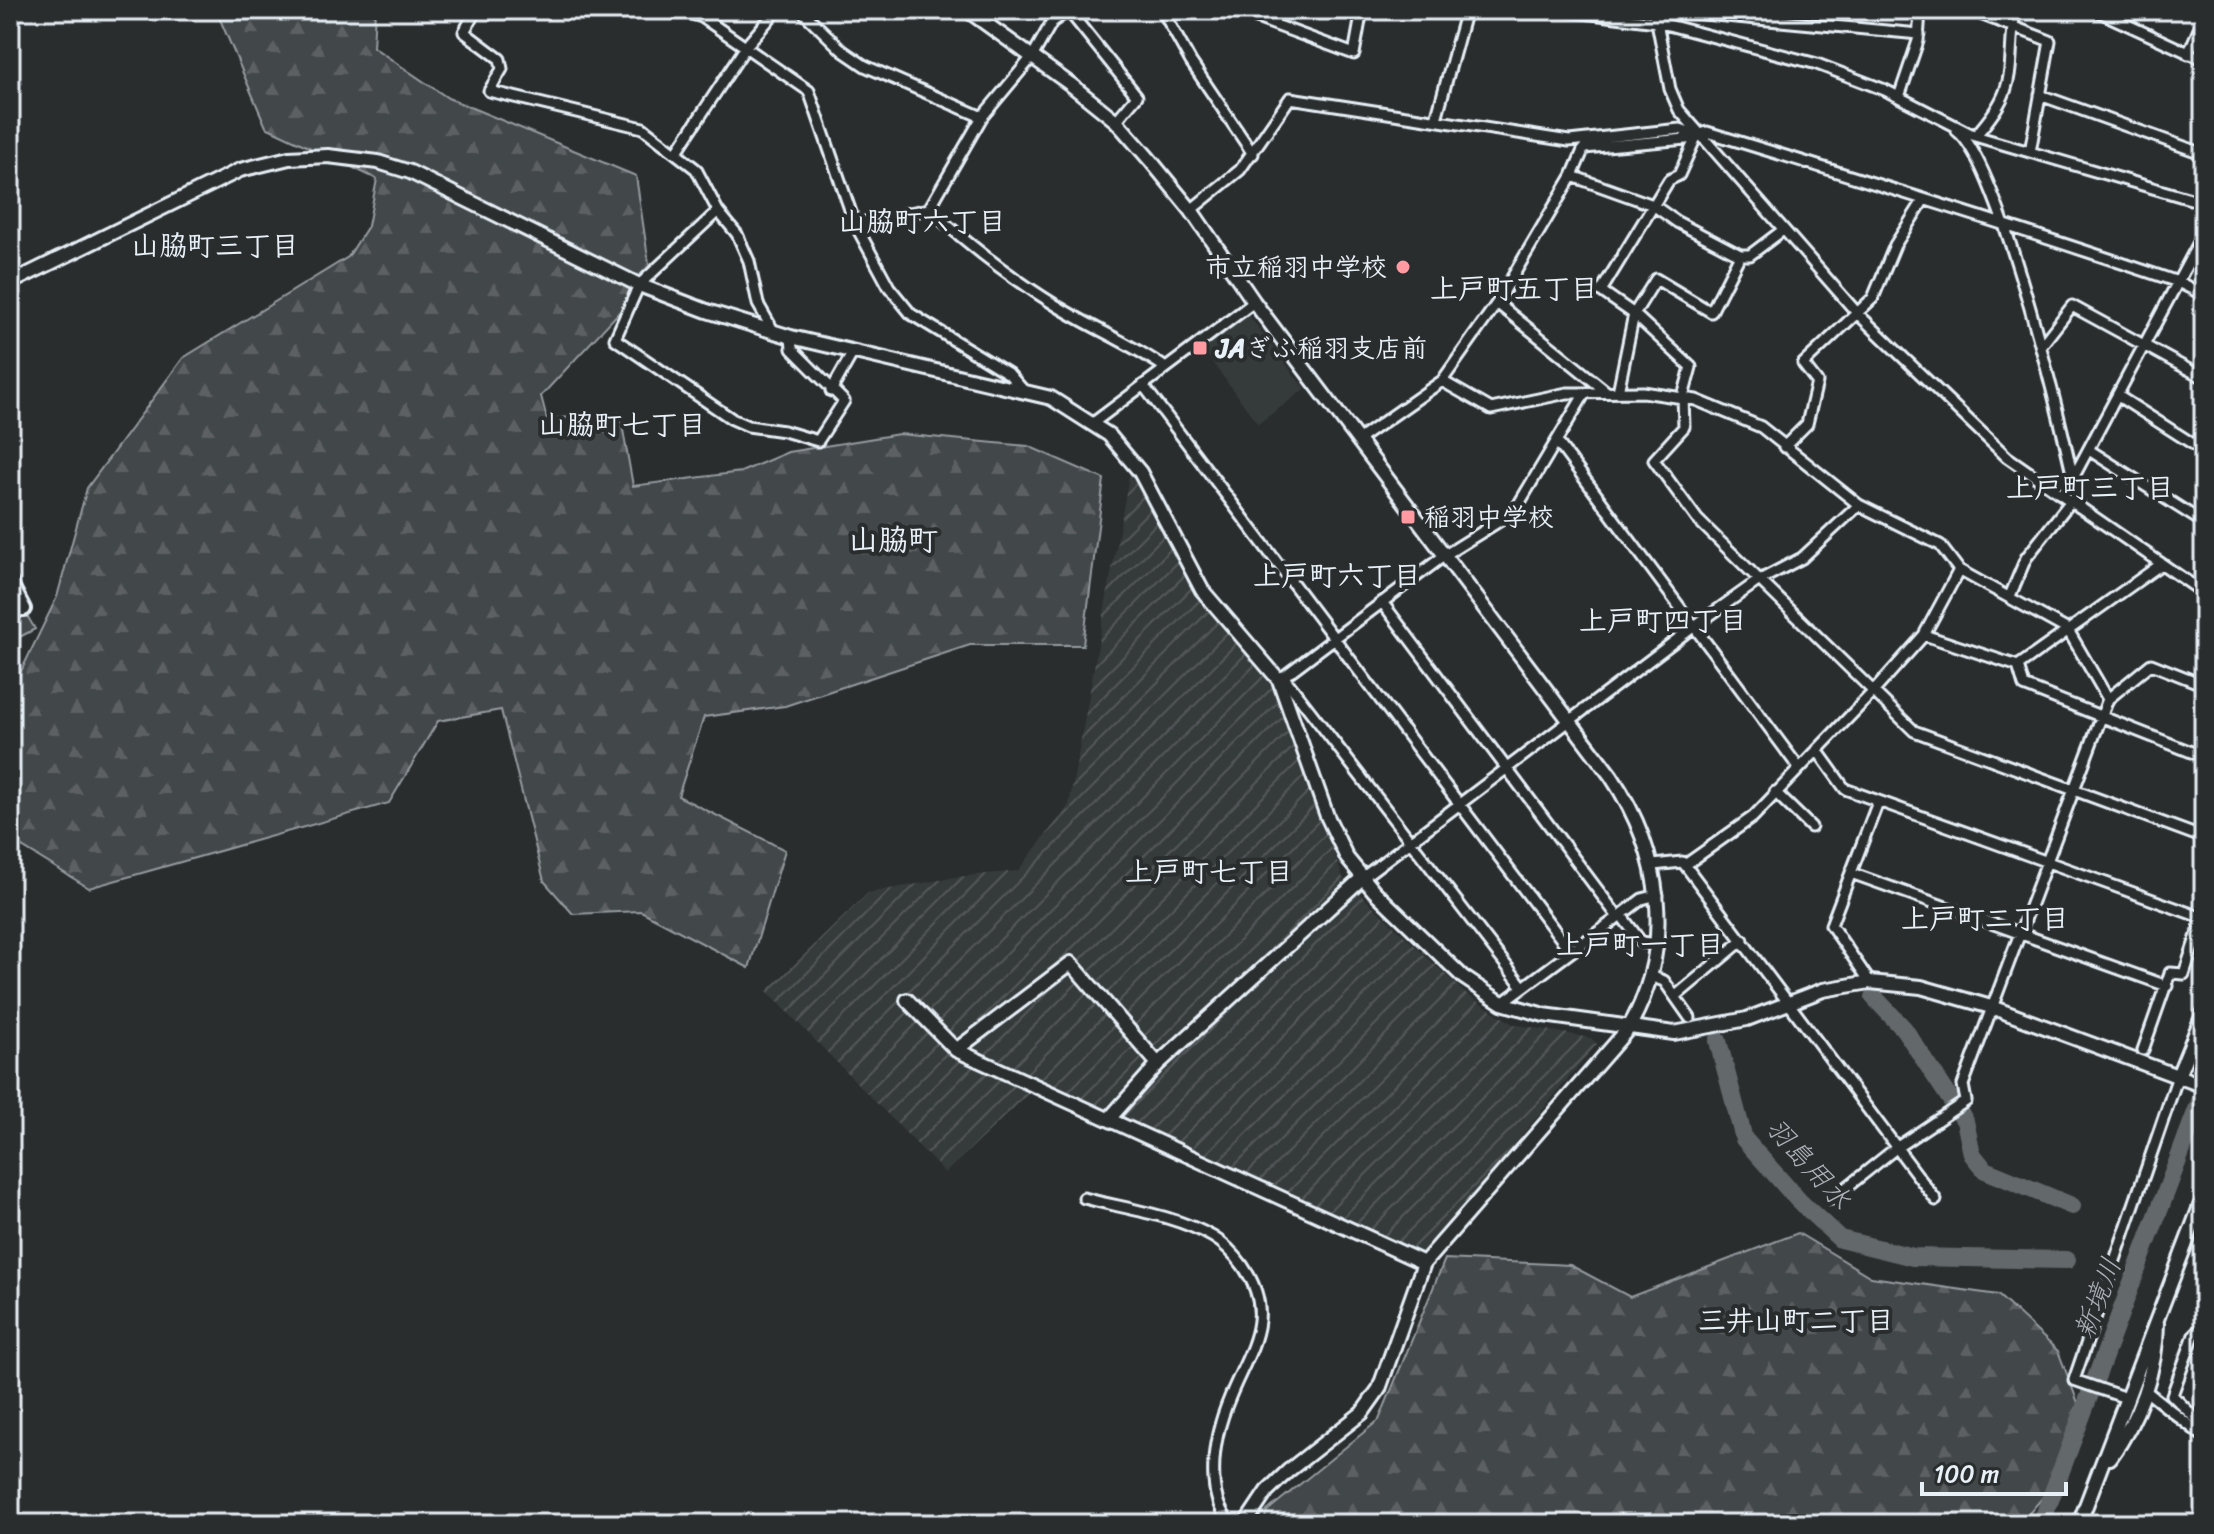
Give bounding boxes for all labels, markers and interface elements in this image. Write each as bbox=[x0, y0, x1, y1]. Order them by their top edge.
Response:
district label: 山脇町六丁目 bbox=[838, 197, 1006, 246]
district label: 山脇町三丁目 bbox=[131, 221, 299, 270]
place label: 市立稲羽中学校 bbox=[1205, 244, 1387, 290]
marker: 市立稲羽中学校 bbox=[1394, 258, 1412, 276]
district label: 上戸町五丁目 bbox=[1430, 264, 1598, 313]
place label: JAぎふ稲羽支店前 bbox=[1214, 325, 1427, 371]
marker: JAぎふ稲羽支店前 bbox=[1191, 339, 1209, 357]
district label: 山脇町七丁目 bbox=[538, 400, 706, 449]
district label: 上戸町三丁目 bbox=[2006, 463, 2174, 512]
place label: 稲羽中学校 bbox=[1424, 494, 1554, 540]
marker: 稲羽中学校 bbox=[1399, 508, 1417, 526]
district label: 山脇町 bbox=[848, 513, 938, 567]
district label: 上戸町六丁目 bbox=[1253, 551, 1421, 600]
district label: 上戸町四丁目 bbox=[1579, 596, 1747, 645]
district label: 上戸町七丁目 bbox=[1125, 847, 1293, 896]
district label: 上戸町二丁目 bbox=[1901, 894, 2069, 943]
district label: 上戸町一丁目 bbox=[1556, 920, 1724, 969]
water label: 羽島用水 bbox=[1753, 1105, 1864, 1221]
water label: 新境川 bbox=[2060, 1250, 2135, 1346]
district label: 三井山町二丁目 bbox=[1698, 1296, 1894, 1345]
scale bar bbox=[1922, 1446, 2066, 1496]
text: 100 m bbox=[1934, 1453, 1999, 1495]

